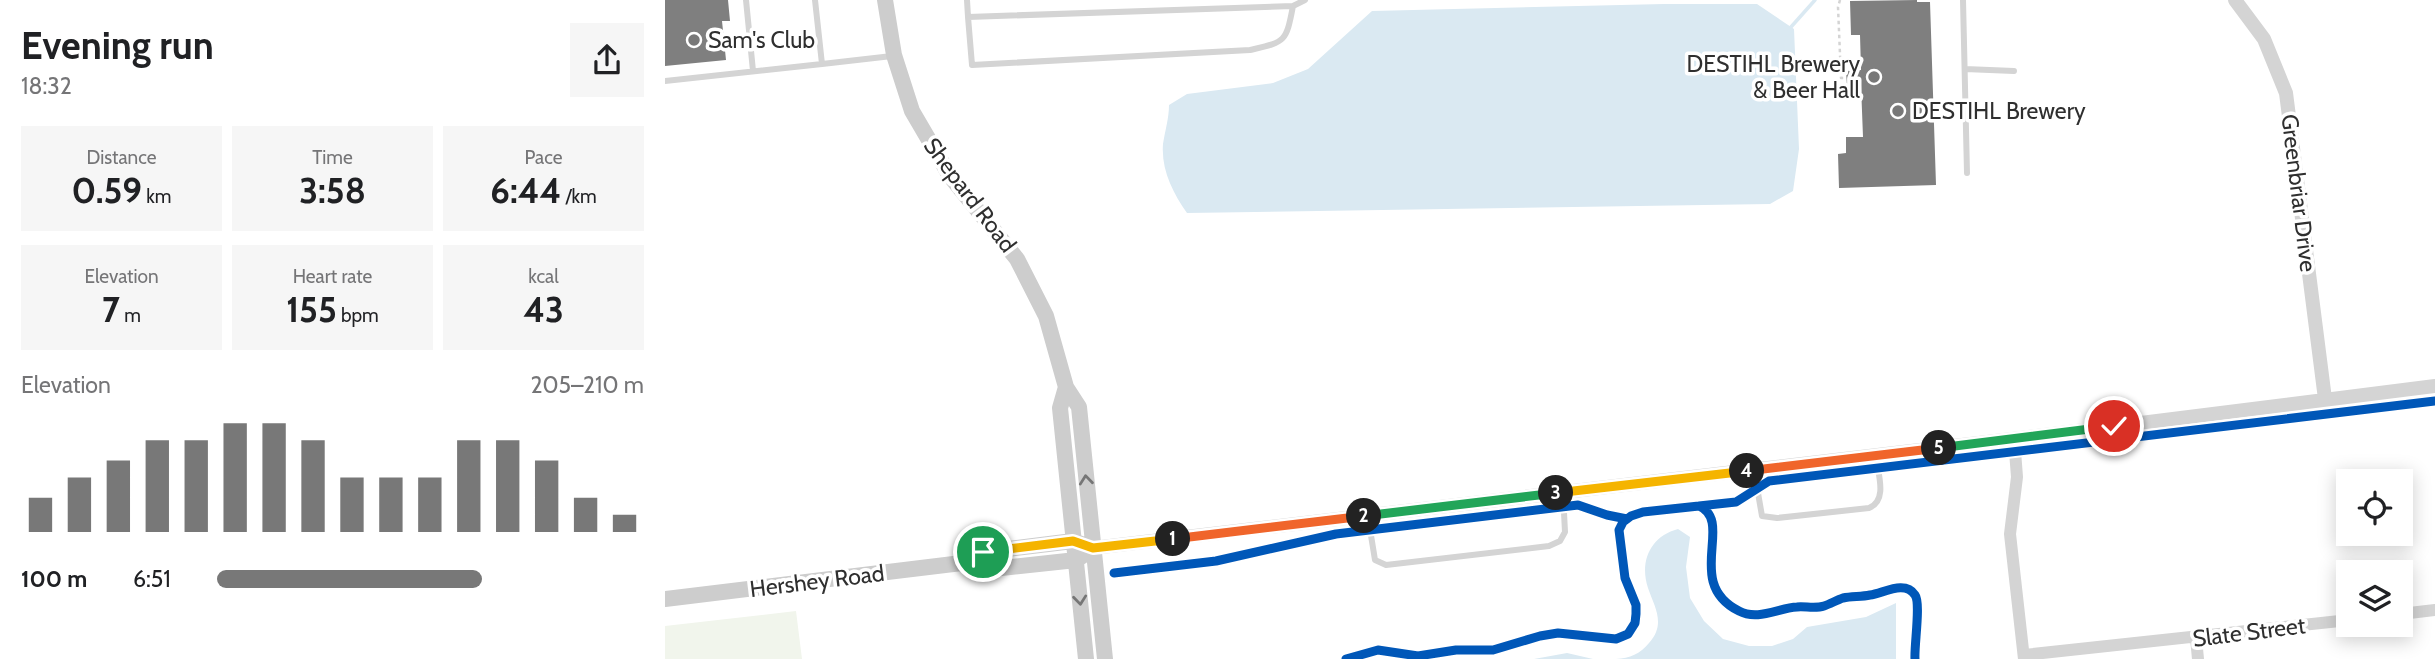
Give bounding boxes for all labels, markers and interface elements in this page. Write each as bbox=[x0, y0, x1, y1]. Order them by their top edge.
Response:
text: Evening run bbox=[21, 22, 214, 69]
button: share bbox=[570, 23, 644, 97]
place label: Sam's Club bbox=[708, 26, 815, 54]
marker: Sam's Club bbox=[686, 32, 702, 48]
place label: DESTIHL Brewery & Beer Hall bbox=[1686, 50, 1861, 104]
marker: DESTIHL Brewery & Beer Hall bbox=[1866, 69, 1882, 85]
text: 18:32 bbox=[21, 72, 72, 100]
place label: DESTIHL Brewery bbox=[1912, 97, 2086, 125]
marker: DESTIHL Brewery bbox=[1890, 103, 1906, 119]
street label: Greenbriar Drive bbox=[2275, 113, 2323, 274]
street label: Shepard Road bbox=[918, 132, 1022, 258]
text: Distance bbox=[87, 146, 156, 169]
text: Time bbox=[312, 146, 353, 169]
text: Pace bbox=[525, 146, 562, 169]
text: 0.59 bbox=[71, 169, 142, 212]
text: 3:58 bbox=[299, 169, 366, 212]
text: 6:44 bbox=[490, 169, 561, 212]
text: km bbox=[142, 185, 172, 208]
text: /km bbox=[561, 185, 597, 208]
text: Elevation bbox=[84, 265, 159, 288]
text: Heart rate bbox=[293, 265, 372, 288]
text: kcal bbox=[528, 265, 559, 288]
text: 7 bbox=[102, 288, 120, 331]
text: 155 bbox=[286, 288, 337, 331]
text: 43 bbox=[523, 288, 564, 331]
text: m bbox=[120, 304, 141, 327]
text: bpm bbox=[337, 304, 379, 327]
text: Elevation bbox=[21, 371, 111, 399]
text: 205–210 m bbox=[530, 371, 644, 399]
pin bbox=[2084, 396, 2144, 456]
icon: check bbox=[2095, 407, 2133, 445]
pin: 5 bbox=[1921, 430, 1957, 466]
text: 5 bbox=[1933, 436, 1944, 459]
pin: 4 bbox=[1729, 454, 1765, 489]
text: 4 bbox=[1741, 459, 1752, 482]
map controls bbox=[2336, 469, 2413, 637]
button: locate bbox=[2336, 469, 2413, 546]
one-way arrow bbox=[1079, 475, 1094, 486]
pin: 3 bbox=[1539, 476, 1573, 510]
text: 3 bbox=[1550, 481, 1561, 504]
pin: 2 bbox=[1347, 498, 1381, 534]
text: 2 bbox=[1358, 504, 1369, 527]
pin bbox=[953, 522, 1013, 582]
pin: 1 bbox=[1155, 522, 1191, 556]
text: 1 bbox=[1169, 527, 1176, 550]
icon: arrive bbox=[964, 533, 1002, 571]
street label: Hershey Road bbox=[748, 559, 886, 603]
button: layers bbox=[2336, 560, 2413, 637]
text: 100 m bbox=[21, 565, 87, 593]
text: 6:51 bbox=[133, 565, 171, 593]
one-way arrow bbox=[1072, 594, 1087, 606]
street label: Slate Street bbox=[2191, 611, 2307, 653]

